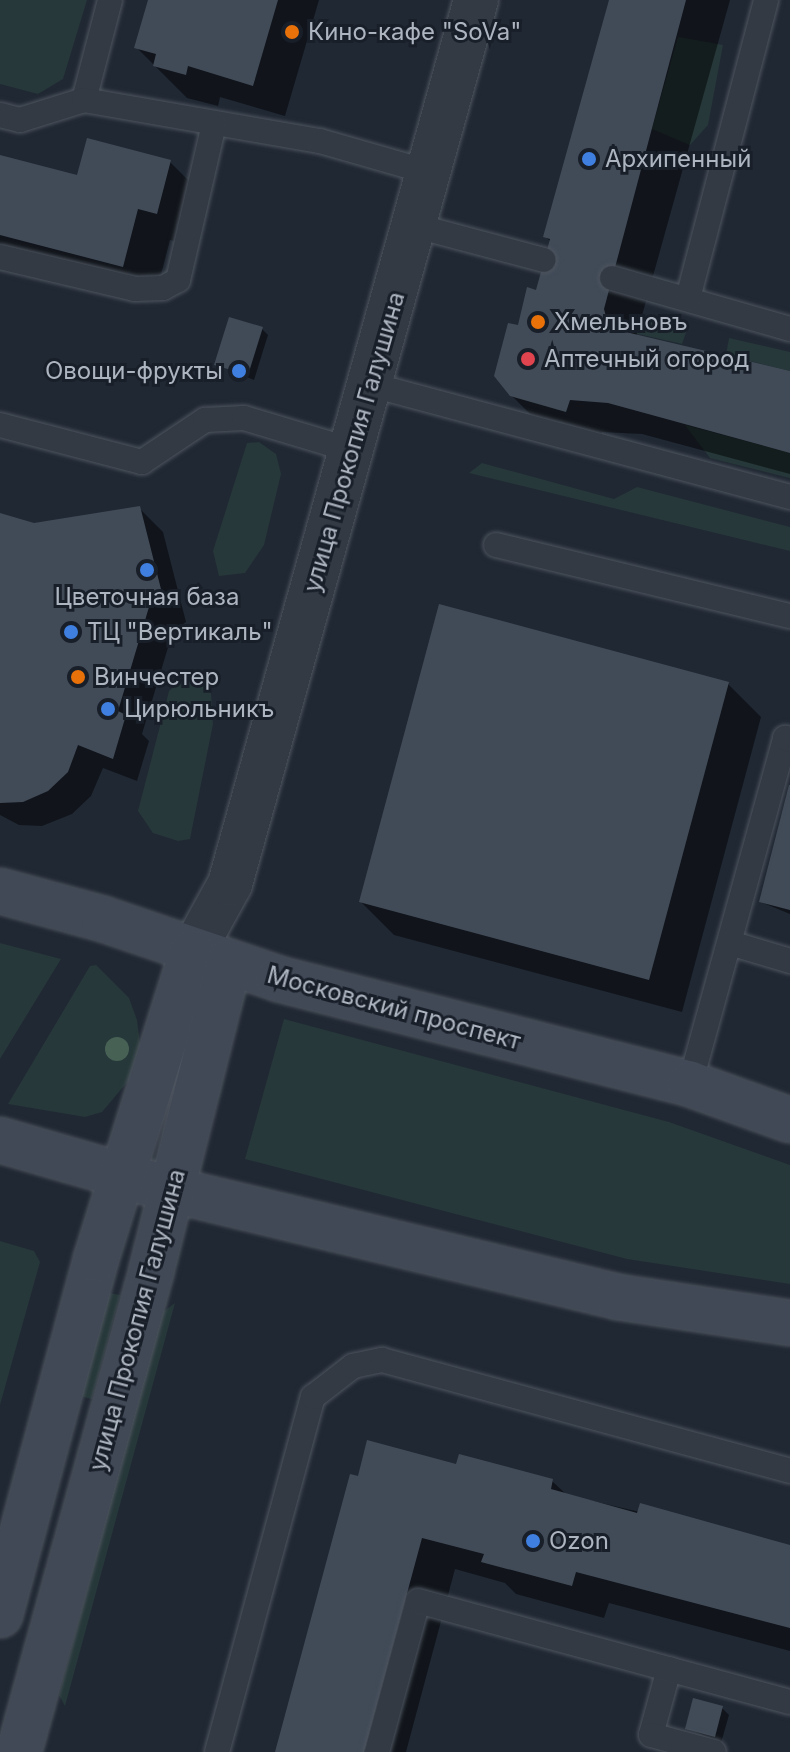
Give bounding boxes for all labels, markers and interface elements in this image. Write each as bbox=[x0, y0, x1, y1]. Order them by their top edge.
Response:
place label: Кино-кафе "SoVa" bbox=[308, 18, 521, 46]
marker: Кино-кафе "SoVa" bbox=[283, 23, 301, 41]
place label: Архипенный bbox=[605, 145, 751, 173]
marker: Архипенный bbox=[580, 150, 598, 168]
street label: улица Прокопия Галушина bbox=[297, 288, 411, 596]
place label: Хмельновъ bbox=[554, 308, 688, 336]
marker: Хмельновъ bbox=[529, 313, 547, 331]
place label: Аптечный огород bbox=[544, 345, 749, 373]
marker: Аптечный огород bbox=[519, 350, 537, 368]
place label: Овощи-фрукты bbox=[45, 357, 223, 385]
marker: Овощи-фрукты bbox=[230, 362, 248, 380]
marker: Цветочная база bbox=[138, 561, 156, 579]
place label: Цветочная база bbox=[55, 583, 239, 611]
place label: ТЦ "Вертикаль" bbox=[87, 618, 273, 646]
marker: ТЦ "Вертикаль" bbox=[62, 623, 80, 641]
place label: Винчестер bbox=[94, 663, 219, 691]
marker: Винчестер bbox=[69, 668, 87, 686]
place label: Цирюльникъ bbox=[124, 695, 274, 723]
marker: Цирюльникъ bbox=[99, 700, 117, 718]
street label: Московский проспект bbox=[264, 960, 524, 1056]
street label: улица Прокопия Галушина bbox=[83, 1166, 191, 1474]
place label: Ozon bbox=[549, 1527, 609, 1555]
marker: Ozon bbox=[524, 1532, 542, 1550]

